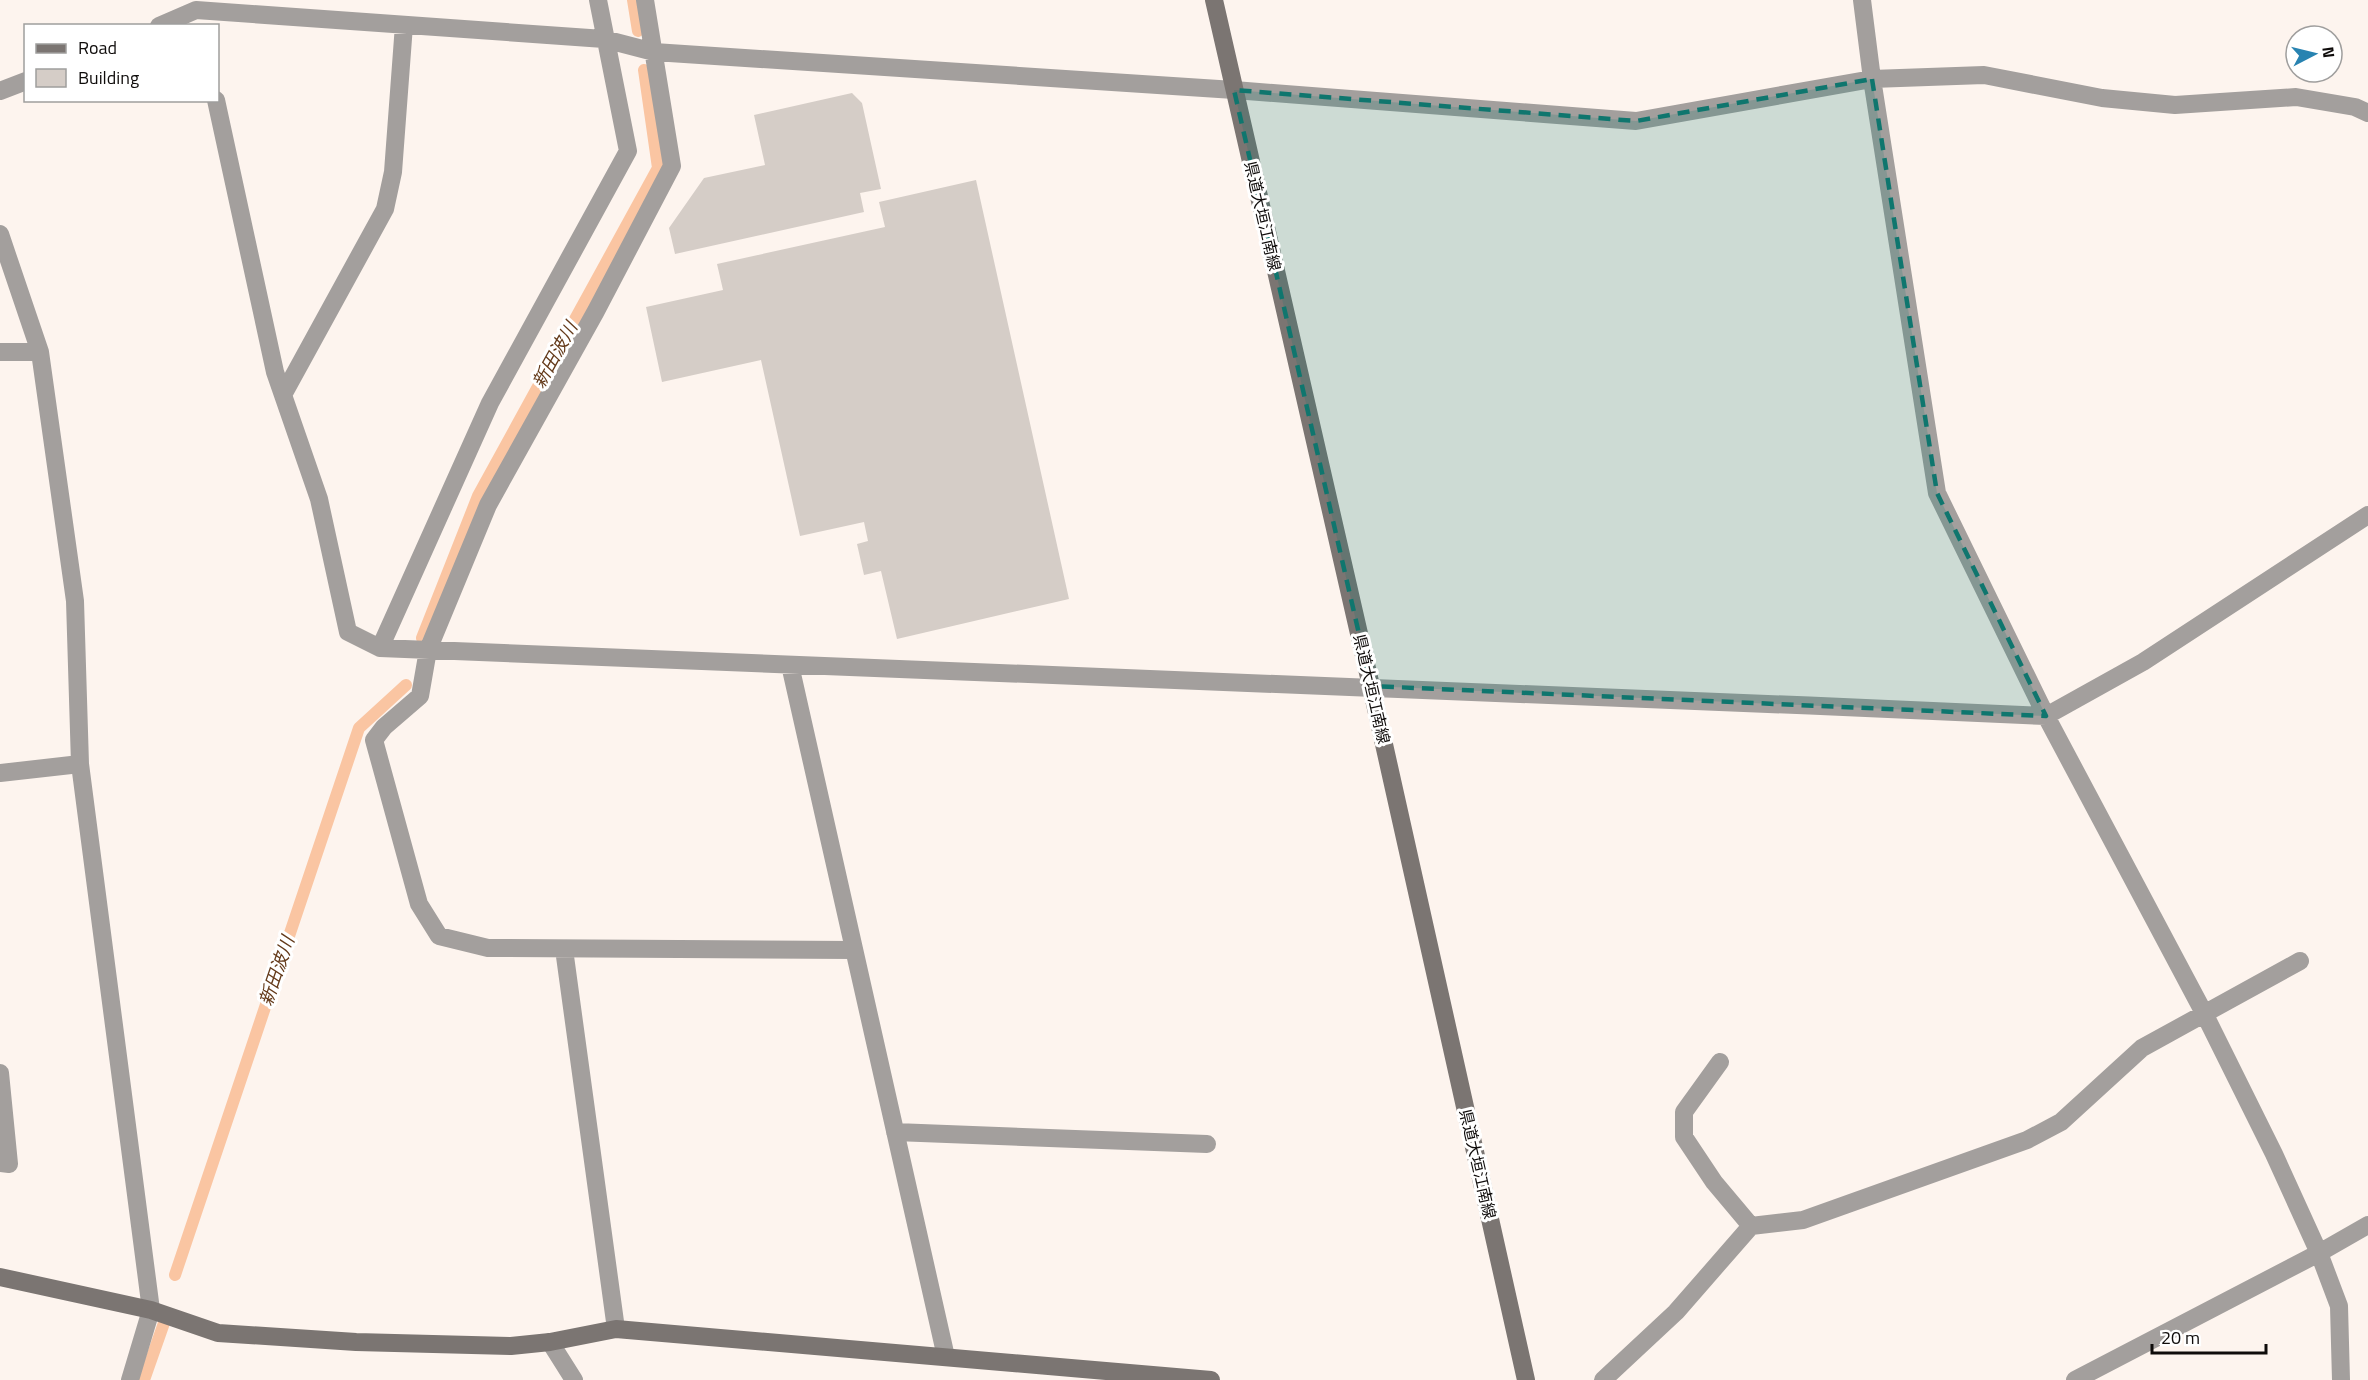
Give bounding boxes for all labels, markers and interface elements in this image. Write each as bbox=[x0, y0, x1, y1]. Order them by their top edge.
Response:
legend bbox=[24, 24, 219, 102]
north arrow bbox=[2284, 24, 2344, 84]
text: Road bbox=[78, 34, 117, 61]
text: N bbox=[2316, 45, 2341, 59]
text: Building bbox=[78, 64, 139, 91]
street label: 県道大垣江南線 bbox=[1239, 159, 1287, 273]
water label: 新田波川 bbox=[525, 315, 585, 393]
street label: 県道大垣江南線 bbox=[1348, 632, 1396, 746]
water label: 新田波川 bbox=[252, 931, 302, 1009]
street label: 県道大垣江南線 bbox=[1454, 1107, 1502, 1221]
scale bar bbox=[2152, 1317, 2266, 1355]
text: 20 m bbox=[2161, 1324, 2200, 1351]

